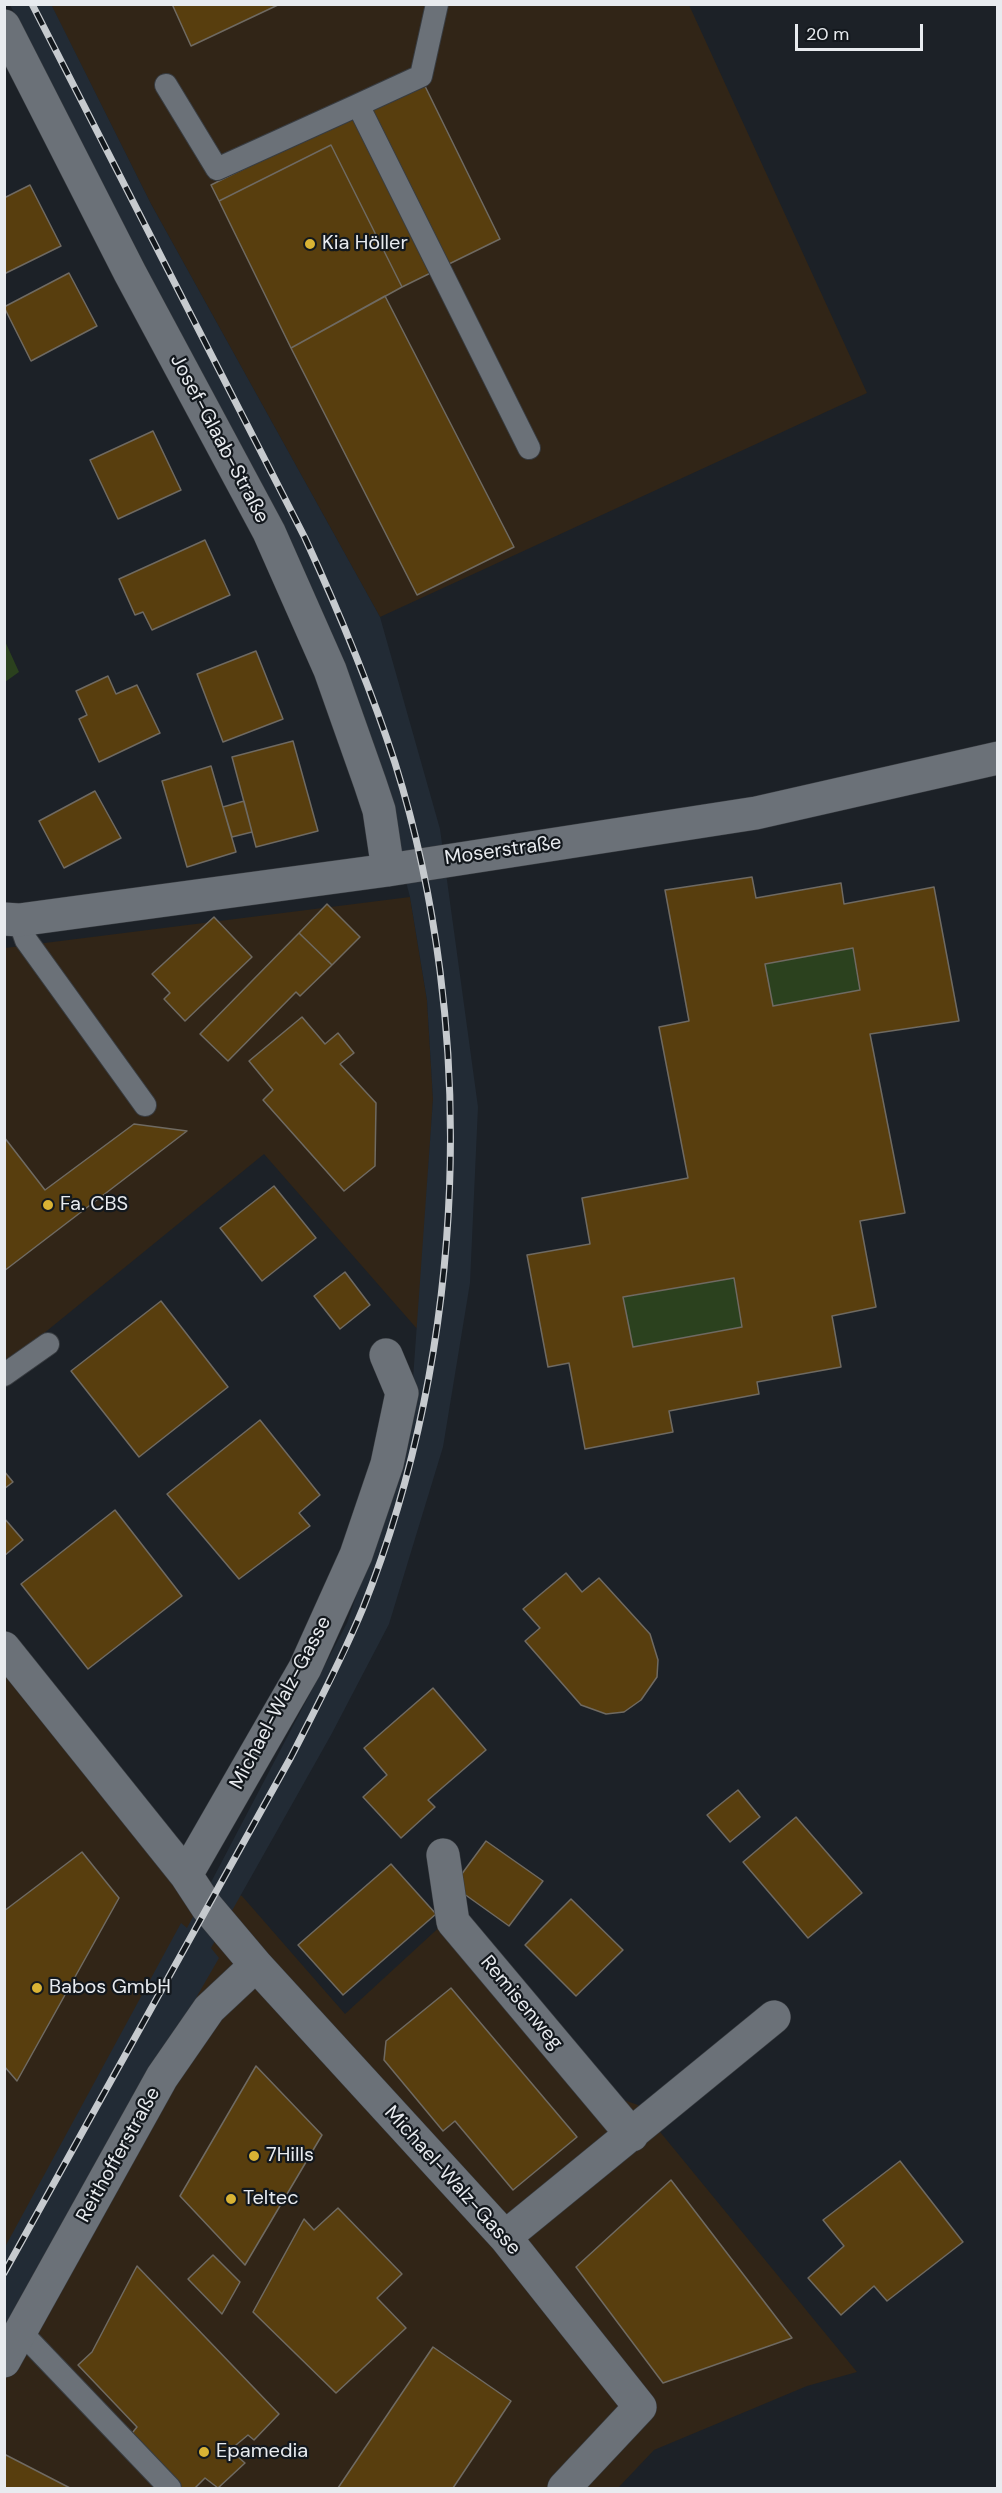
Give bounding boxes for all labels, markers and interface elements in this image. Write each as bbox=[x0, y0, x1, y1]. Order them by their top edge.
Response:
scale bar bbox=[798, 12, 926, 50]
text: 20 m bbox=[806, 22, 849, 46]
place label: Kia Höller bbox=[322, 232, 408, 256]
marker: Kia Höller bbox=[303, 237, 317, 251]
street label: Josef-Glaab-Straße bbox=[164, 351, 274, 527]
street label: Moserstraße bbox=[443, 831, 563, 871]
place label: Fa. CBS bbox=[60, 1193, 128, 1217]
marker: Fa. CBS bbox=[41, 1198, 55, 1212]
street label: Michael-Walz-Gasse bbox=[225, 1612, 337, 1794]
street label: Remisenweg bbox=[475, 1951, 567, 2055]
place label: Babos GmbH bbox=[49, 1976, 171, 2000]
marker: Babos GmbH bbox=[30, 1981, 44, 1995]
street label: Reithofferstraße bbox=[72, 2083, 166, 2227]
street label: Michael-Walz-Gasse bbox=[379, 2101, 525, 2261]
place label: 7Hills bbox=[266, 2144, 314, 2168]
marker: 7Hills bbox=[247, 2149, 261, 2163]
place label: Teltec bbox=[243, 2187, 299, 2211]
marker: Teltec bbox=[224, 2192, 238, 2206]
place label: Epamedia bbox=[216, 2440, 308, 2464]
marker: Epamedia bbox=[197, 2445, 211, 2459]

